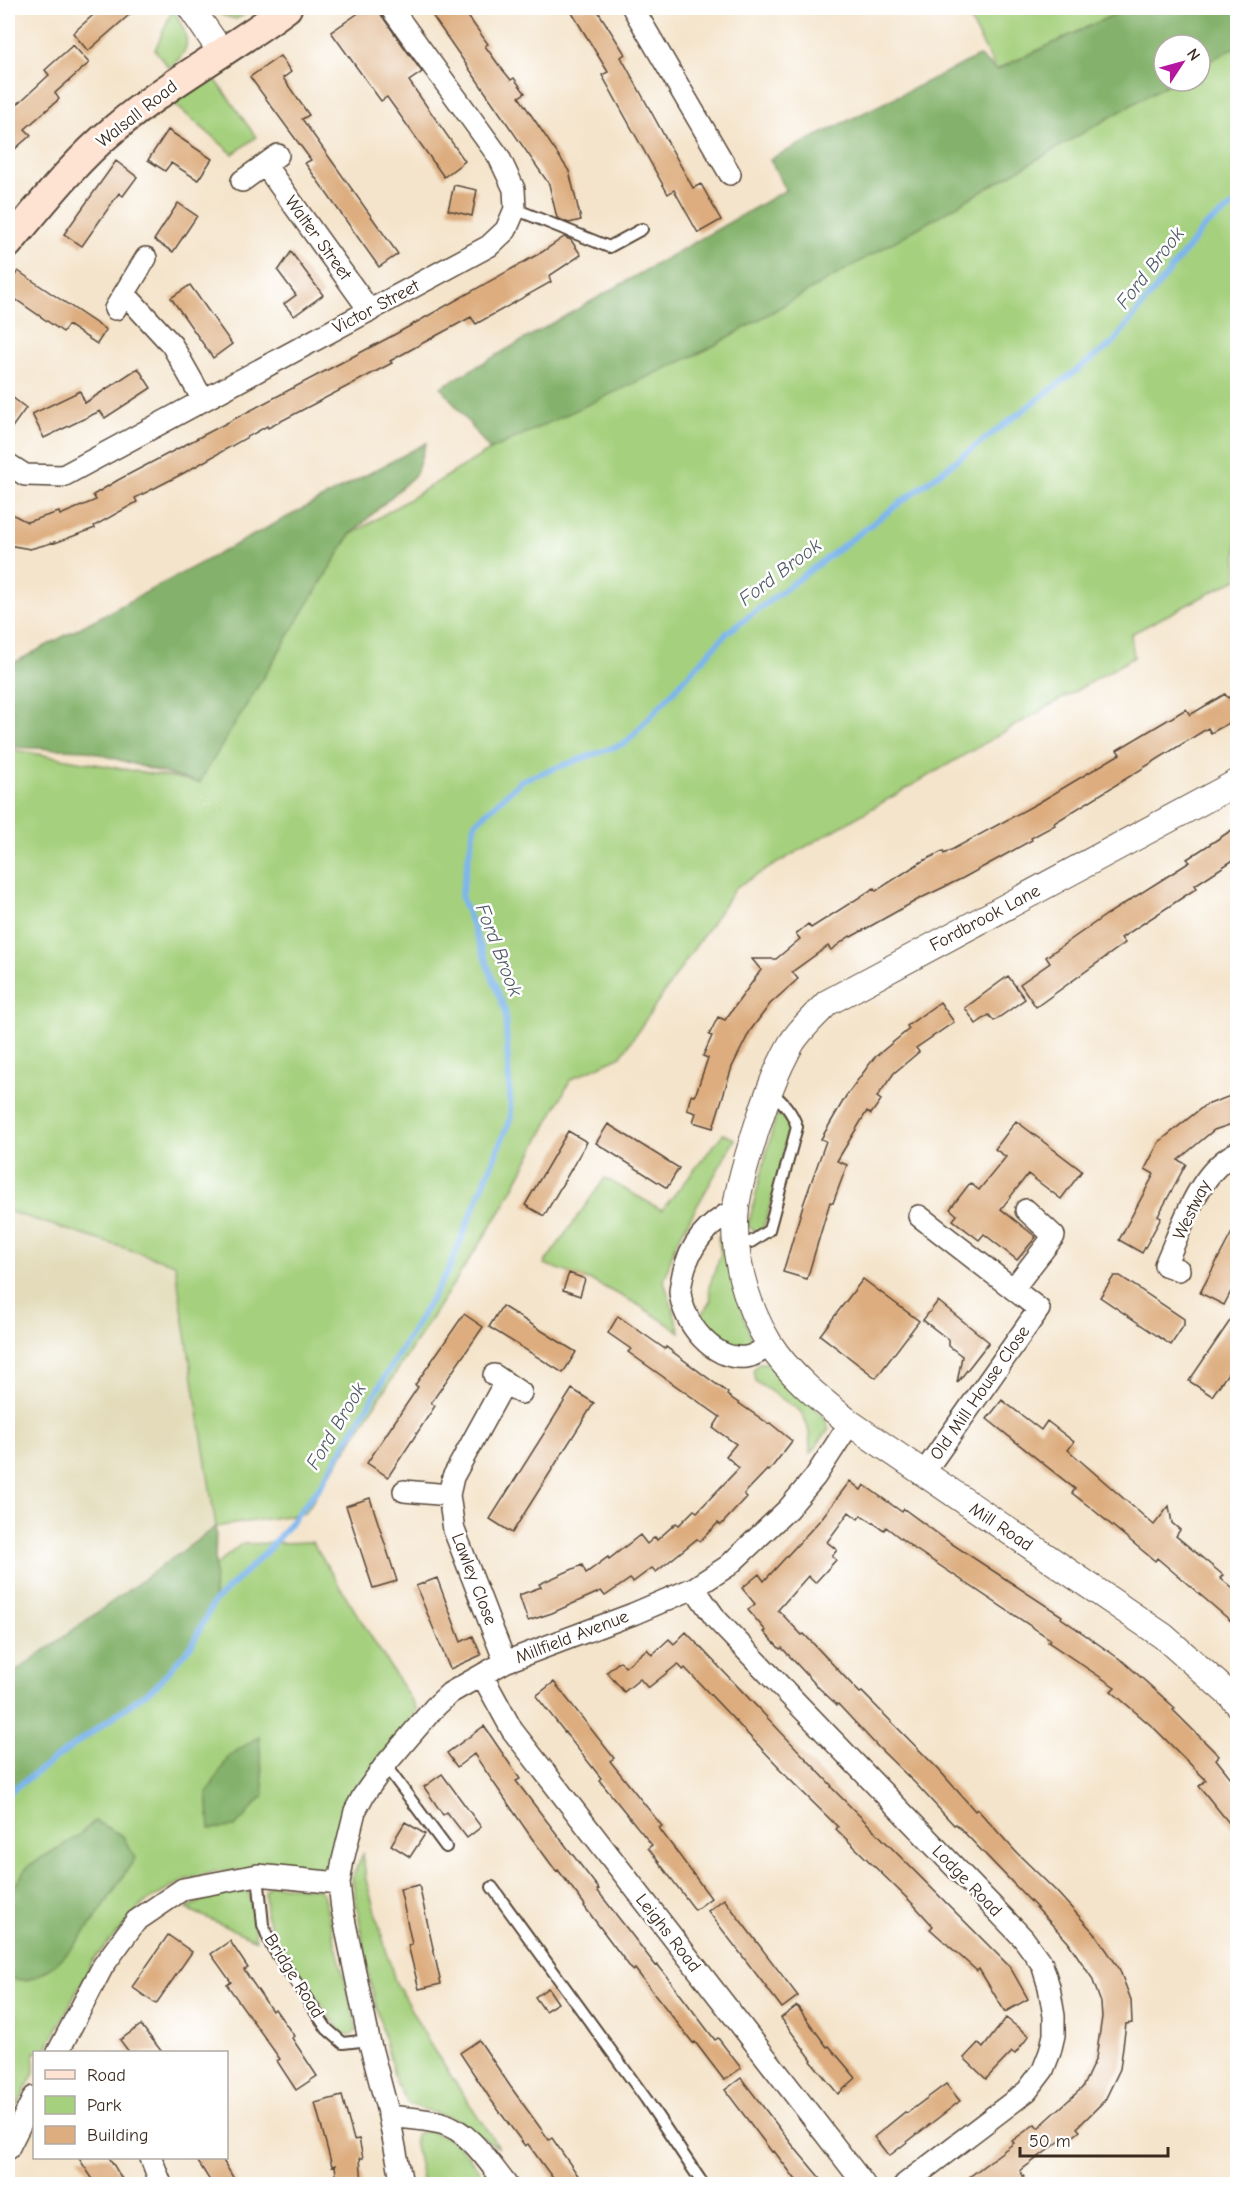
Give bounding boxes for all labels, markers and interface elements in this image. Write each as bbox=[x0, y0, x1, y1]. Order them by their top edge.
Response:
north arrow bbox=[1152, 33, 1212, 93]
text: N bbox=[1183, 45, 1204, 64]
street label: Walsall Road bbox=[92, 76, 182, 152]
street label: Walter Street bbox=[280, 192, 356, 285]
water label: Ford Brook bbox=[1111, 222, 1189, 313]
street label: Victor Street bbox=[329, 275, 424, 339]
water label: Ford Brook bbox=[734, 533, 826, 610]
street label: Fordbrook Lane bbox=[926, 880, 1044, 956]
water label: Ford Brook bbox=[471, 900, 527, 1000]
street label: Westway bbox=[1169, 1176, 1216, 1243]
street label: Old Mill House Close bbox=[926, 1322, 1034, 1464]
water label: Ford Brook bbox=[301, 1378, 371, 1474]
street label: Mill Road bbox=[965, 1498, 1037, 1556]
street label: Lawley Close bbox=[447, 1530, 501, 1628]
street label: Millfield Avenue bbox=[512, 1606, 632, 1668]
street label: Lodge Road bbox=[928, 1841, 1006, 1921]
street label: Leighs Road bbox=[631, 1890, 705, 1976]
street label: Bridge Road bbox=[260, 1930, 328, 2022]
legend bbox=[33, 2051, 228, 2159]
text: Road bbox=[87, 2065, 126, 2086]
text: Park bbox=[87, 2095, 122, 2116]
scale bar bbox=[1020, 2120, 1168, 2158]
text: Building bbox=[87, 2125, 149, 2146]
text: 50 m bbox=[1029, 2131, 1071, 2152]

